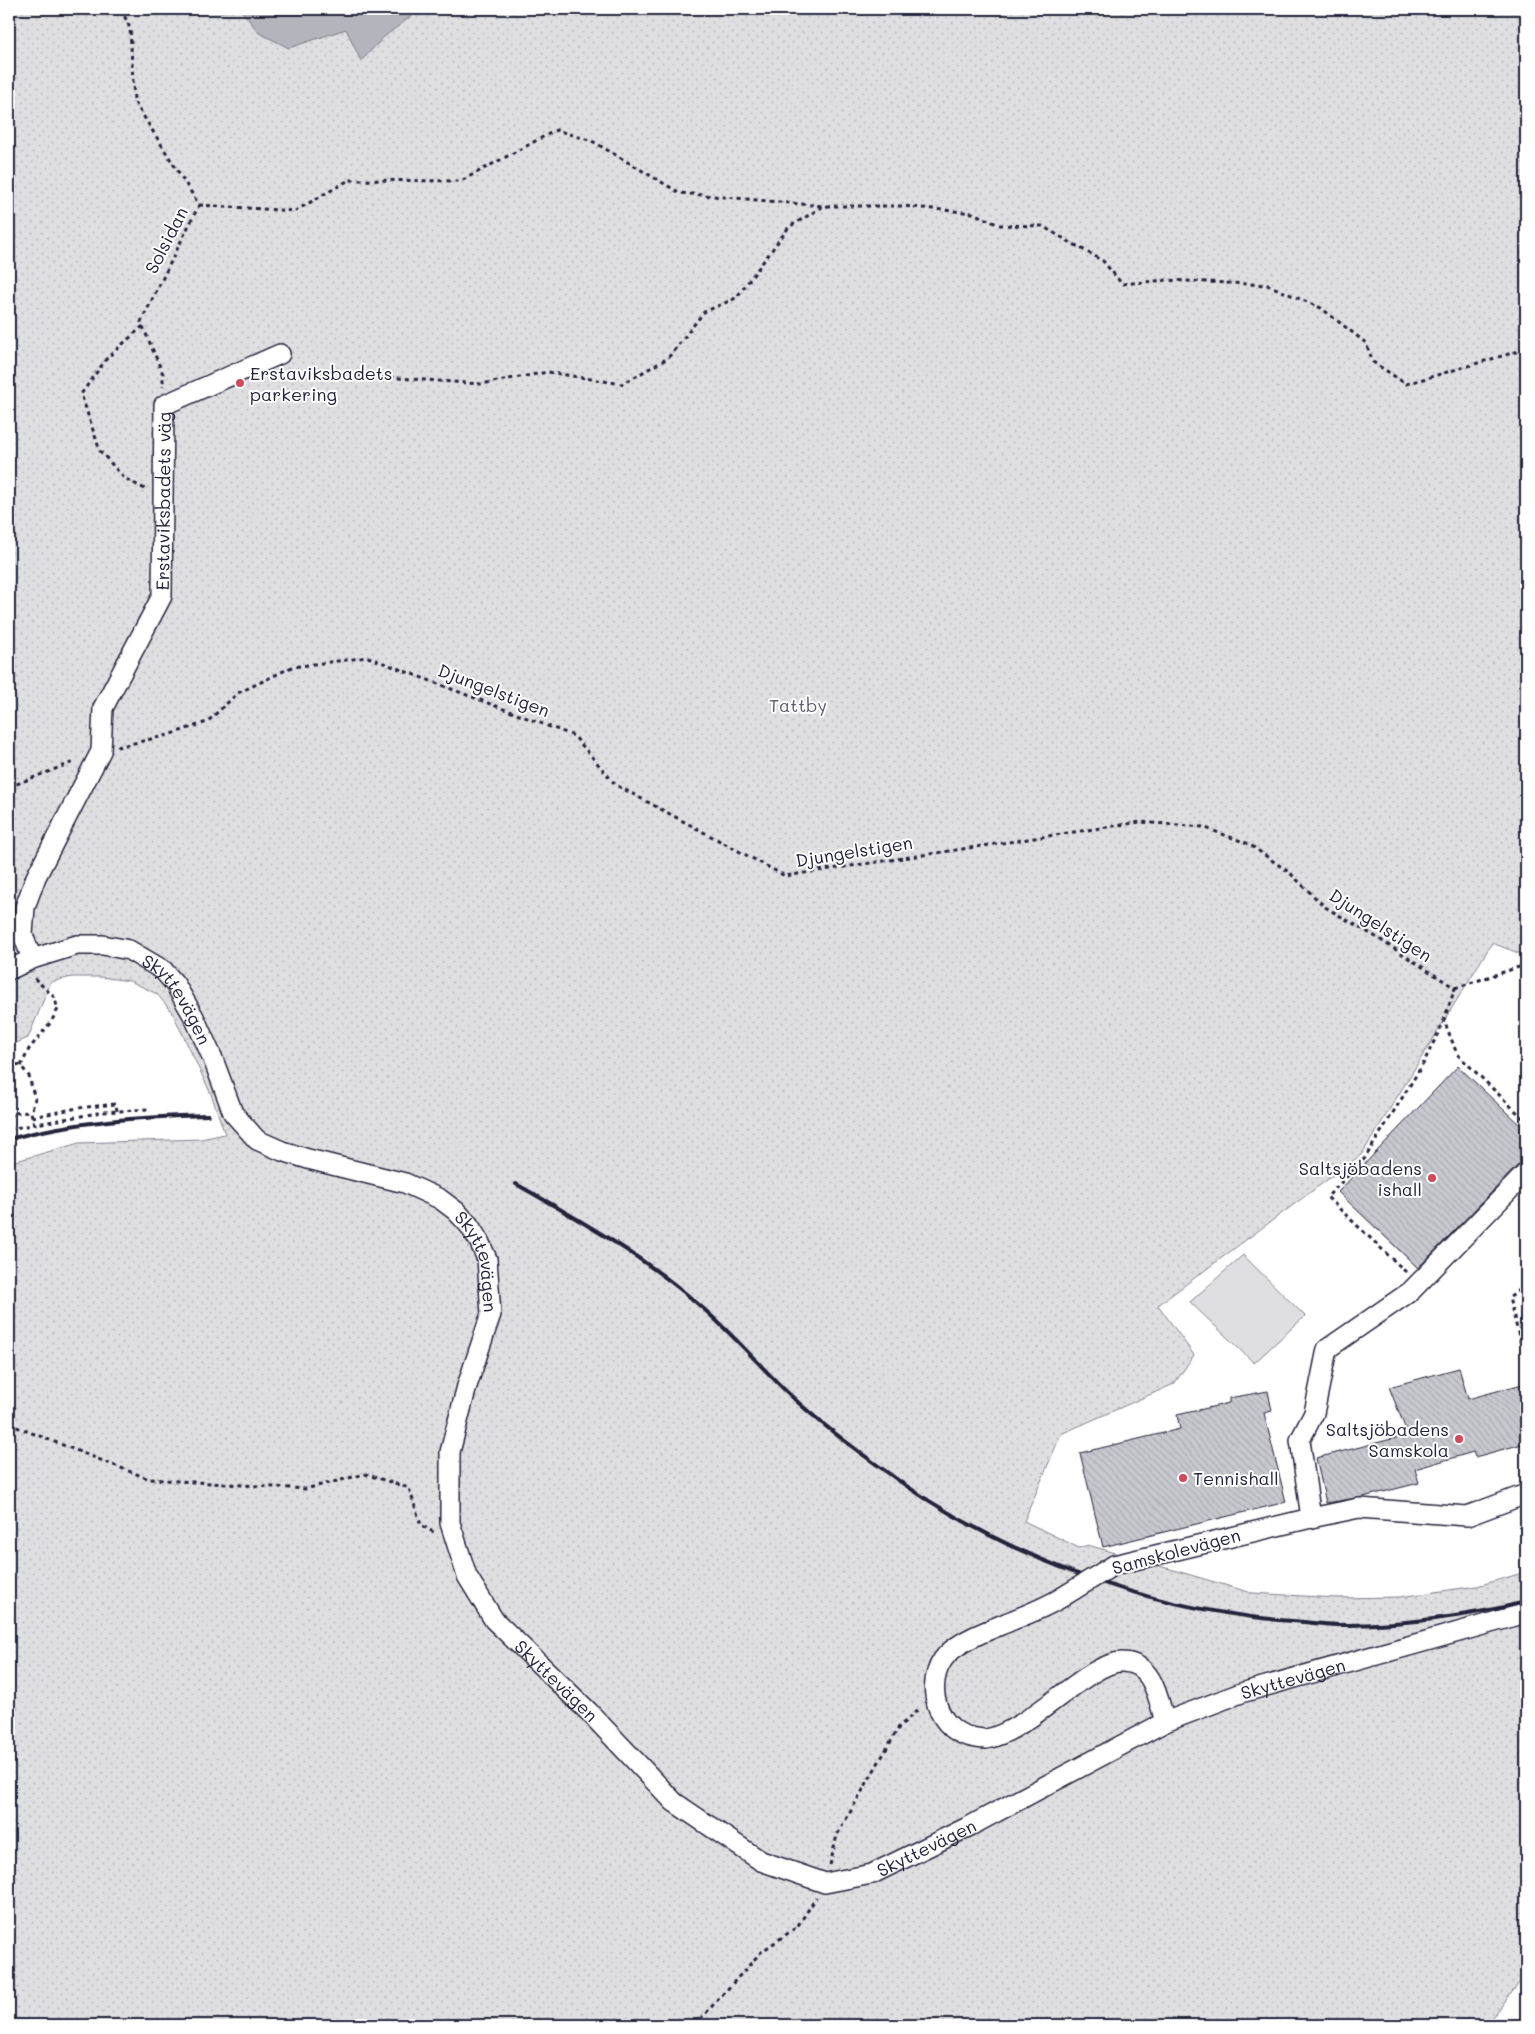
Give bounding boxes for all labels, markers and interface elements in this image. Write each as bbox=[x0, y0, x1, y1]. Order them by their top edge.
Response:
street label: Solsidan bbox=[139, 202, 193, 278]
place label: Erstaviksbadets parkering bbox=[250, 361, 392, 406]
marker: Erstaviksbadets parkering bbox=[234, 377, 246, 389]
street label: Erstaviksbadets väg bbox=[150, 412, 176, 591]
street label: Djungelstigen bbox=[435, 658, 553, 722]
park label: Tattby bbox=[769, 693, 827, 717]
street label: Djungelstigen bbox=[794, 830, 914, 872]
street label: Djungelstigen bbox=[1325, 883, 1437, 967]
street label: Skyttevägen bbox=[138, 948, 217, 1048]
place label: Saltsjöbadens ishall bbox=[1299, 1156, 1422, 1201]
marker: Saltsjöbadens ishall bbox=[1426, 1172, 1438, 1184]
street label: Skyttevägen bbox=[449, 1205, 503, 1313]
place label: Saltsjöbadens Samskola bbox=[1326, 1417, 1449, 1462]
marker: Saltsjöbadens Samskola bbox=[1453, 1433, 1465, 1445]
place label: Tennishall bbox=[1193, 1466, 1279, 1490]
marker: Tennishall bbox=[1177, 1472, 1189, 1484]
street label: Samskolevägen bbox=[1109, 1522, 1243, 1580]
street label: Skyttevägen bbox=[509, 1634, 604, 1727]
street label: Skyttevägen bbox=[1238, 1652, 1348, 1705]
street label: Skyttevägen bbox=[873, 1813, 980, 1882]

